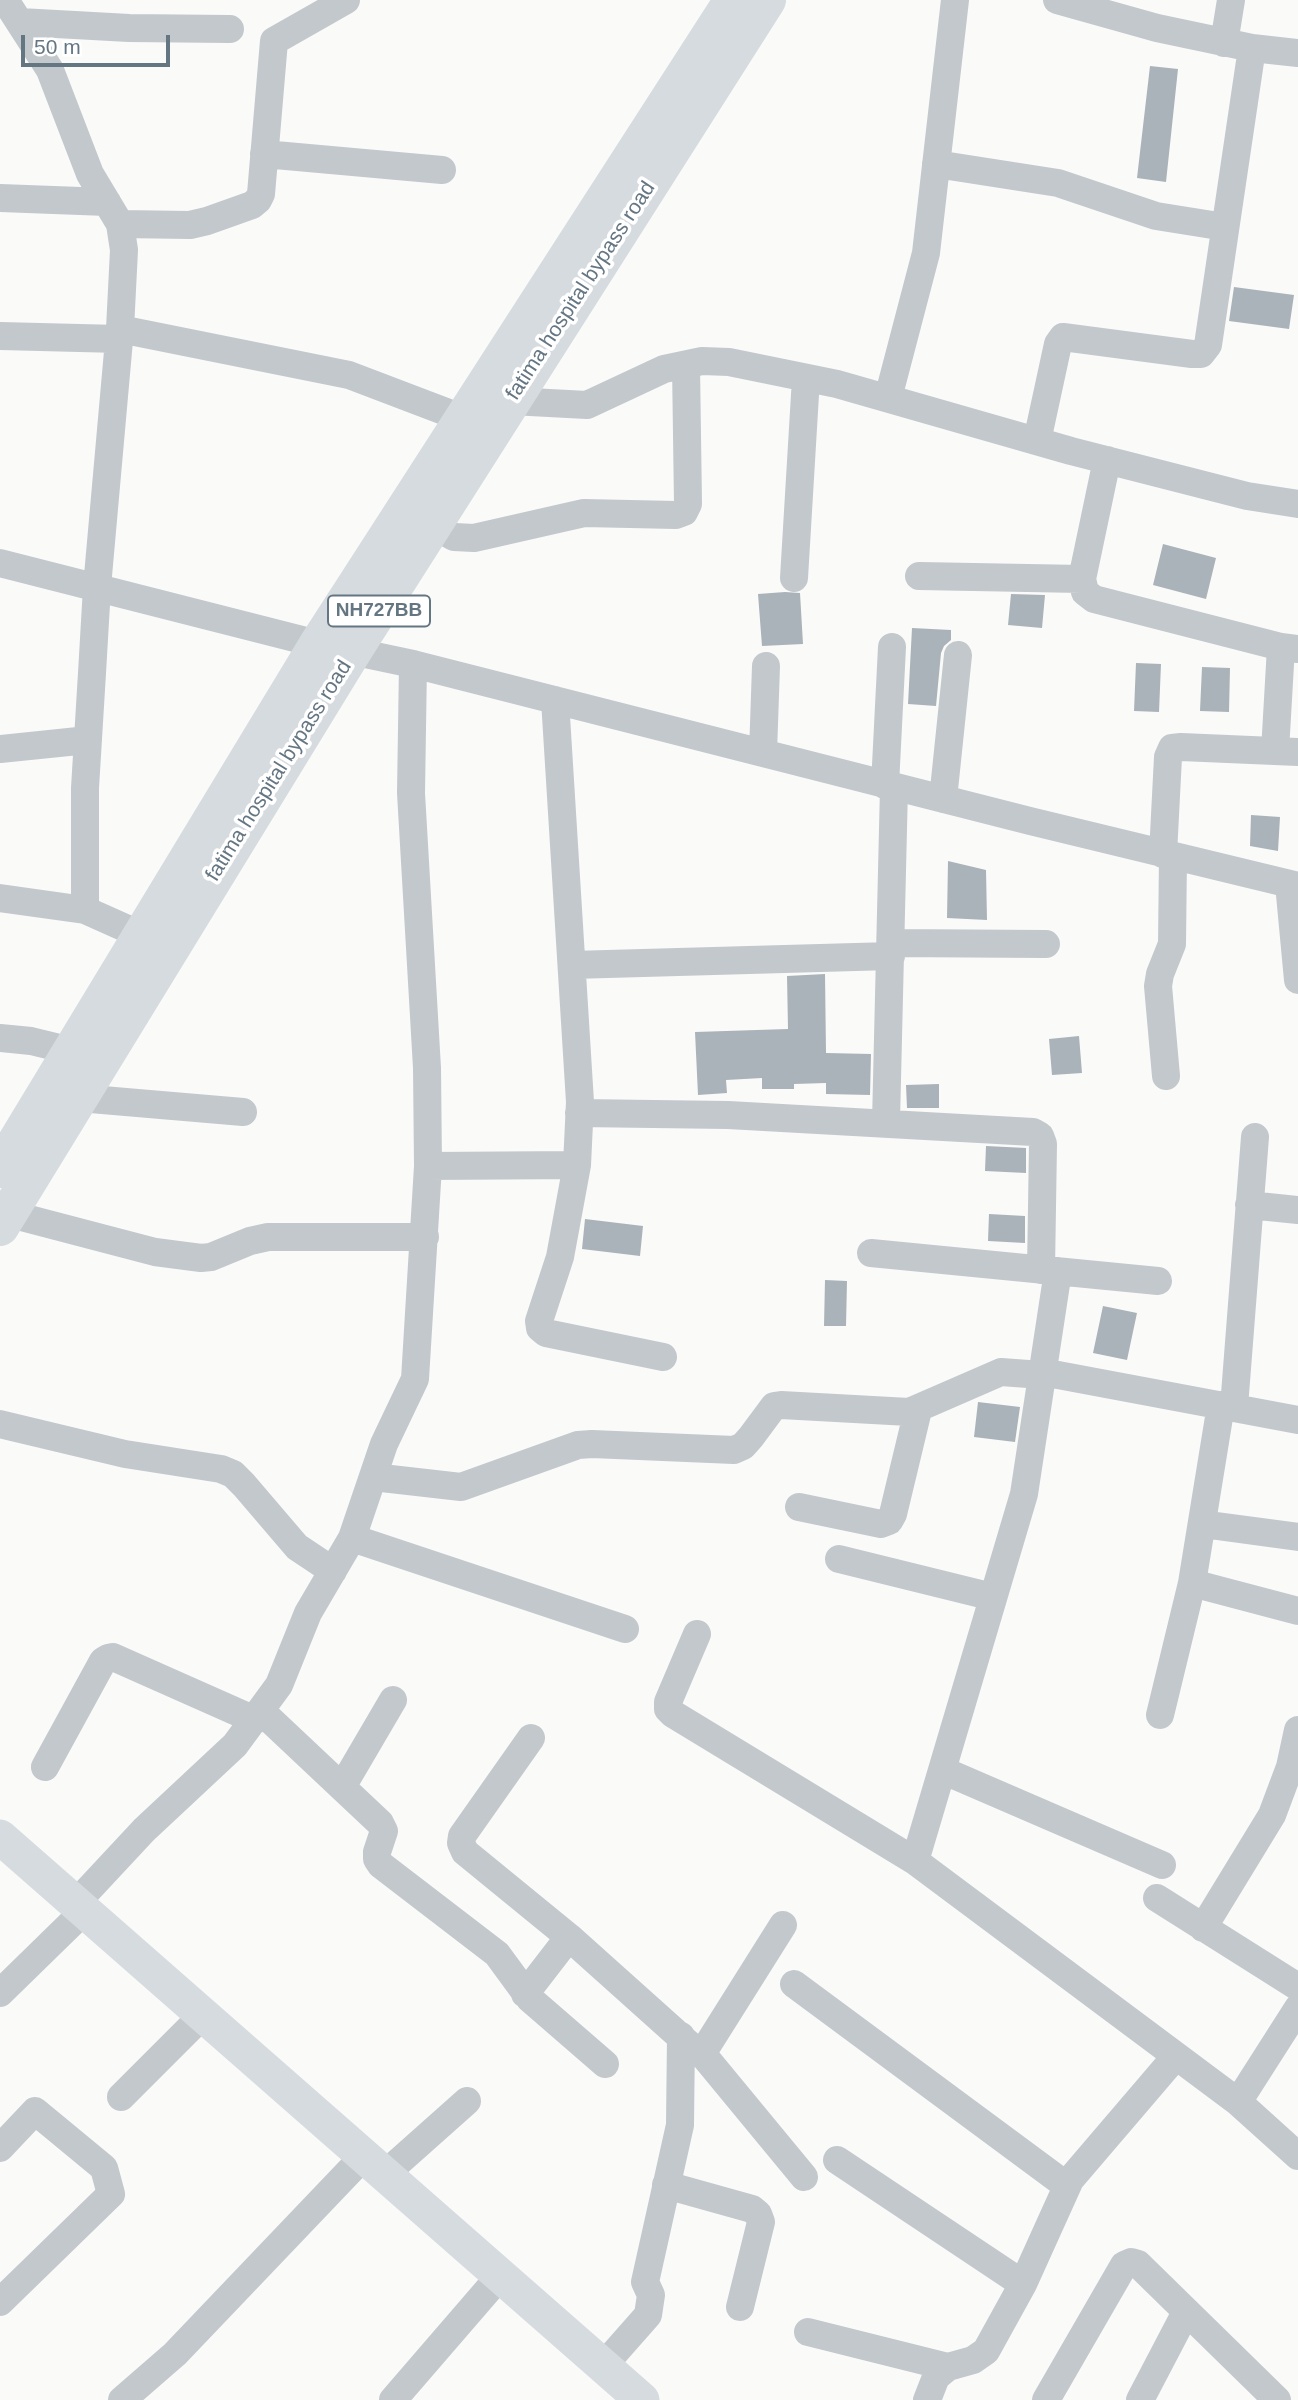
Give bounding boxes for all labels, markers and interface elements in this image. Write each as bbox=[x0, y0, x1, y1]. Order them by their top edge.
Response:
scale bar bbox=[24, 21, 173, 65]
text: 50 m bbox=[34, 35, 81, 58]
street label: fatima hospital bypass road bbox=[501, 177, 661, 405]
road number: NH727BB bbox=[328, 596, 430, 626]
street label: fatima hospital bypass road bbox=[201, 656, 357, 886]

